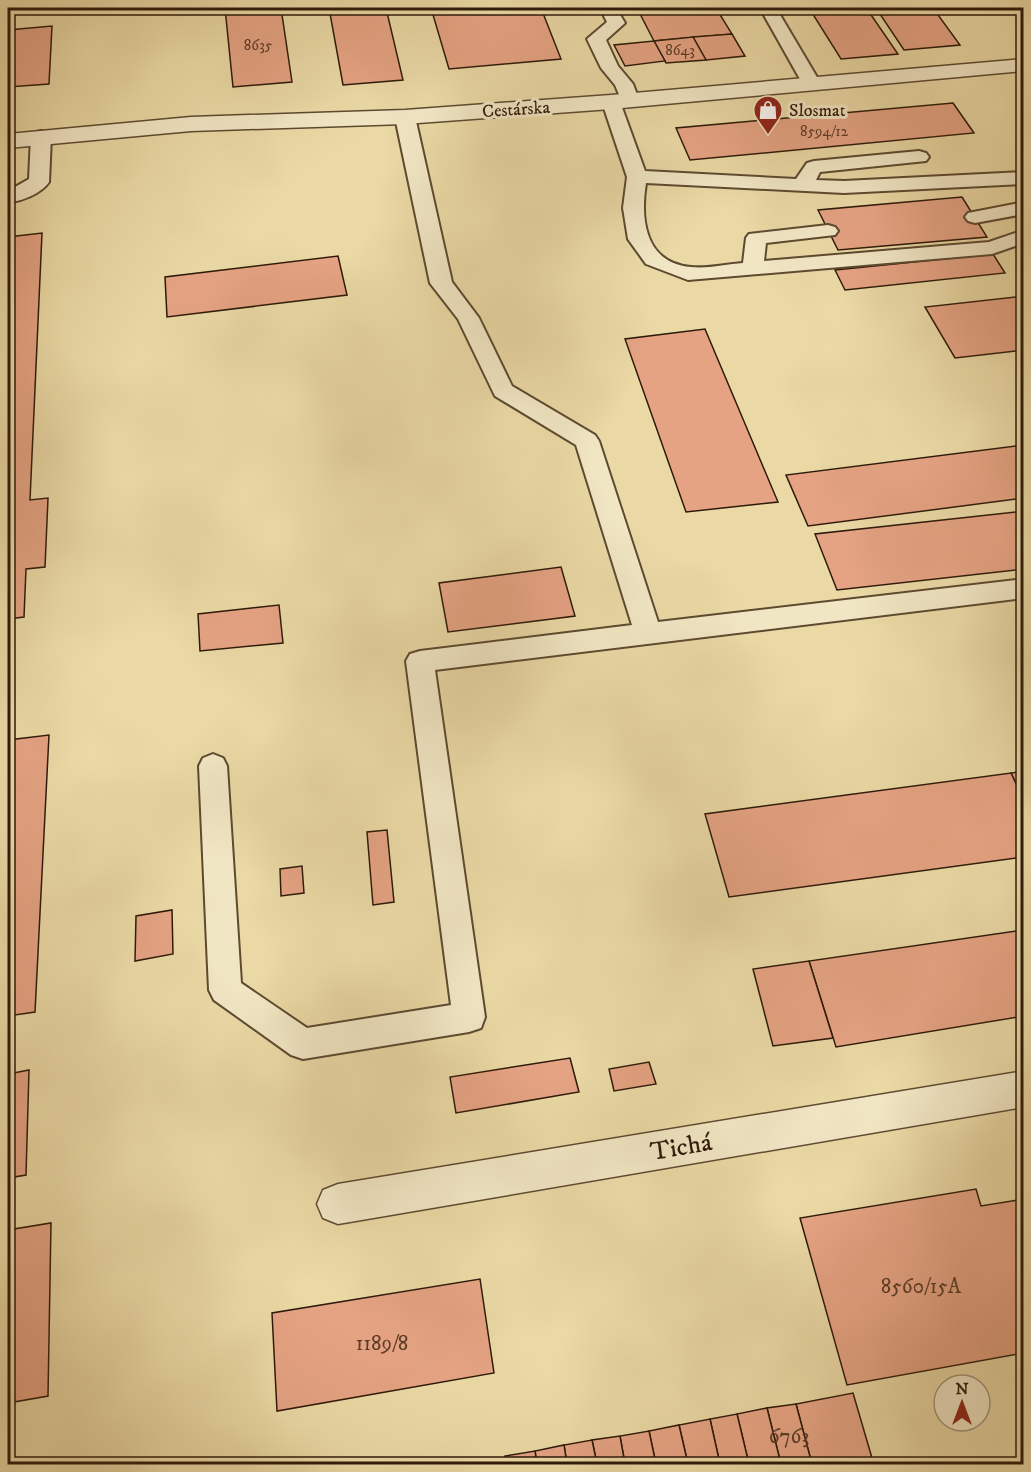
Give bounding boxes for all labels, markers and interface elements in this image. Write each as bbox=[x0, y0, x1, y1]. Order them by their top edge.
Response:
house number: 8635 bbox=[244, 36, 273, 55]
house number: 8643 bbox=[665, 41, 695, 60]
shop icon: Slosmat bbox=[752, 94, 784, 136]
street label: Cestárska bbox=[481, 97, 551, 123]
place label: Slosmat bbox=[789, 100, 846, 122]
house number: 8594/12 bbox=[800, 122, 849, 141]
street label: Tichá bbox=[648, 1126, 715, 1169]
house number: 8560/15A bbox=[881, 1274, 962, 1300]
house number: 1189/8 bbox=[356, 1331, 408, 1357]
north arrow bbox=[932, 1373, 992, 1433]
text: N bbox=[955, 1379, 969, 1399]
house number: 6763 bbox=[769, 1424, 809, 1450]

